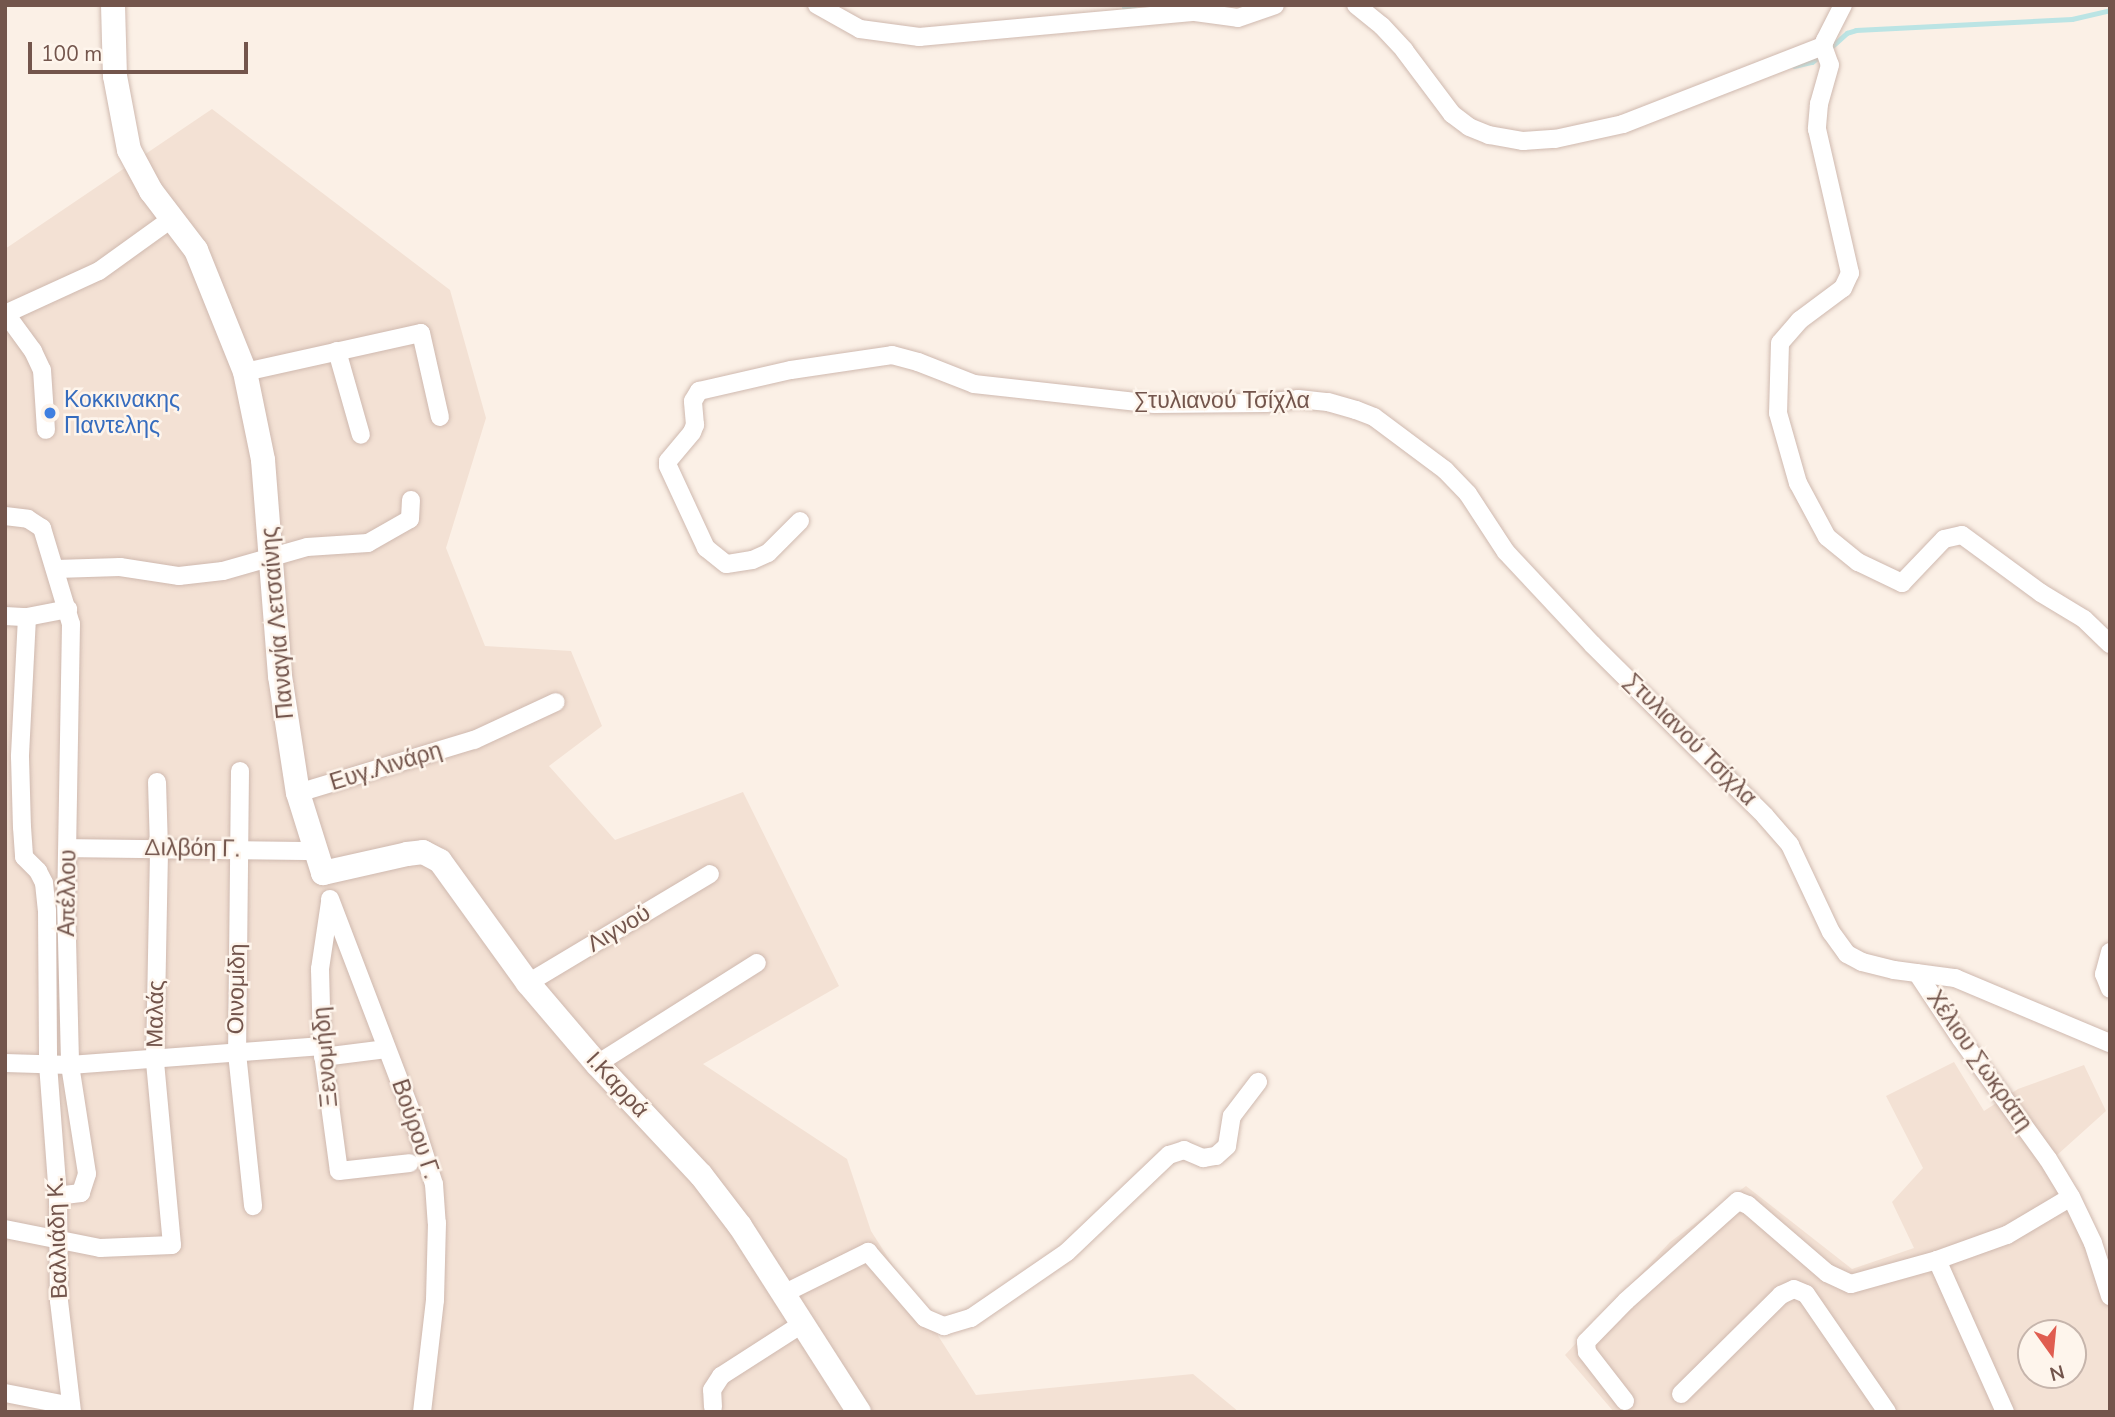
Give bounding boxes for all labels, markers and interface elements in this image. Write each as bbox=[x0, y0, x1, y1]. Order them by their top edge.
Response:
scale bar bbox=[32, 28, 252, 72]
text: 100 m bbox=[41, 40, 102, 68]
place label: Κοκκινακης Παντελης bbox=[64, 386, 180, 440]
street label: Στυλιανού Τσίχλα bbox=[1134, 387, 1310, 415]
marker: Κοκκινακης Παντελης bbox=[42, 405, 58, 421]
street label: Παναγία Λετσαίνης bbox=[256, 526, 300, 720]
street label: Στυλιανού Τσίχλα bbox=[1618, 668, 1762, 812]
street label: Ευγ.Λινάρη bbox=[327, 737, 445, 797]
street label: Διλβόη Γ. bbox=[144, 834, 240, 864]
street label: Απέλλου bbox=[53, 849, 83, 937]
street label: Λιγνού bbox=[582, 899, 656, 959]
street label: Οινομίδη bbox=[222, 943, 252, 1035]
street label: Μαλάς bbox=[142, 980, 170, 1048]
street label: Χέλιου Σωκράτη bbox=[1920, 986, 2038, 1136]
street label: Ξενομήδη bbox=[308, 1006, 344, 1108]
street label: Ι.Καρρά bbox=[580, 1047, 654, 1123]
street label: Βούρου Γ. bbox=[385, 1076, 445, 1182]
street label: Βαλλιάδη Κ. bbox=[42, 1176, 74, 1300]
north arrow bbox=[2017, 1319, 2087, 1389]
text: N bbox=[2047, 1358, 2067, 1387]

